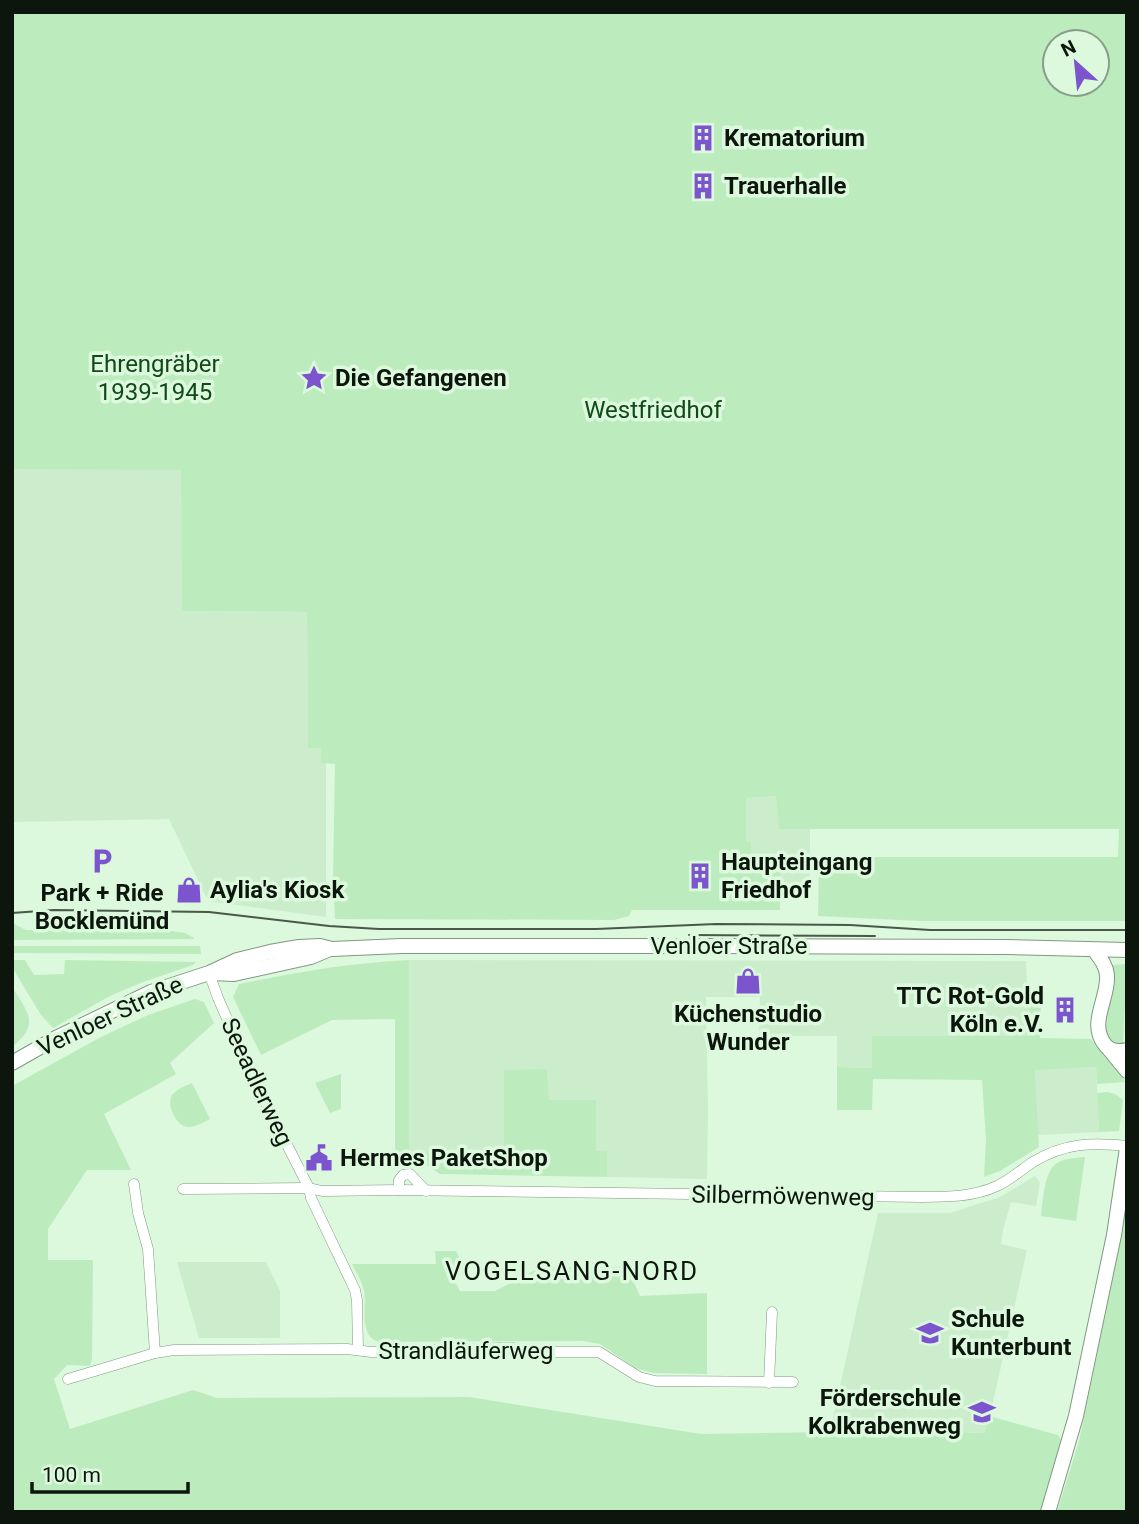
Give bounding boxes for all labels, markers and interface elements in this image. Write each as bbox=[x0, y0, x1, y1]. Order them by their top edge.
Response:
north arrow bbox=[1041, 28, 1111, 98]
text: N bbox=[1057, 35, 1080, 62]
building icon: Krematorium bbox=[688, 123, 718, 153]
place label: Krematorium bbox=[724, 124, 865, 152]
building icon: Trauerhalle bbox=[688, 171, 718, 201]
place label: Trauerhalle bbox=[724, 172, 846, 200]
park label: Ehrengräber 1939-1945 bbox=[90, 350, 220, 406]
place icon: Die Gefangenen bbox=[299, 363, 329, 393]
place label: Die Gefangenen bbox=[335, 364, 507, 392]
park label: Westfriedhof bbox=[584, 396, 723, 424]
parking icon: Park + Ride Bocklemünd bbox=[87, 846, 117, 876]
place label: Haupteingang Friedhof bbox=[721, 848, 872, 904]
building icon: Haupteingang Friedhof bbox=[685, 861, 715, 891]
shop icon: Aylia's Kiosk bbox=[174, 875, 204, 905]
place label: Aylia's Kiosk bbox=[210, 876, 345, 904]
place label: Park + Ride Bocklemünd bbox=[35, 879, 169, 935]
street label: Venloer Straße bbox=[651, 932, 807, 960]
shop icon: Küchenstudio Wunder bbox=[733, 966, 763, 996]
street label: Venloer Straße bbox=[33, 970, 187, 1062]
place label: TTC Rot-Gold Köln e.V. bbox=[896, 982, 1044, 1038]
building icon: TTC Rot-Gold Köln e.V. bbox=[1050, 995, 1080, 1025]
place label: Küchenstudio Wunder bbox=[674, 1000, 822, 1056]
street label: Seeadlerweg bbox=[215, 1014, 299, 1150]
public building icon: Hermes PaketShop bbox=[304, 1143, 334, 1173]
place label: Hermes PaketShop bbox=[340, 1144, 548, 1172]
street label: Silbermöwenweg bbox=[691, 1180, 875, 1212]
district label: VOGELSANG-NORD bbox=[445, 1256, 699, 1286]
place label: Schule Kunterbunt bbox=[951, 1305, 1071, 1361]
school or university icon: Schule Kunterbunt bbox=[915, 1318, 945, 1348]
street label: Strandläuferweg bbox=[378, 1337, 554, 1365]
place label: Förderschule Kolkrabenweg bbox=[808, 1384, 961, 1440]
school or university icon: Förderschule Kolkrabenweg bbox=[967, 1397, 997, 1427]
scale bar bbox=[32, 1450, 187, 1494]
text: 100 m bbox=[42, 1463, 101, 1487]

